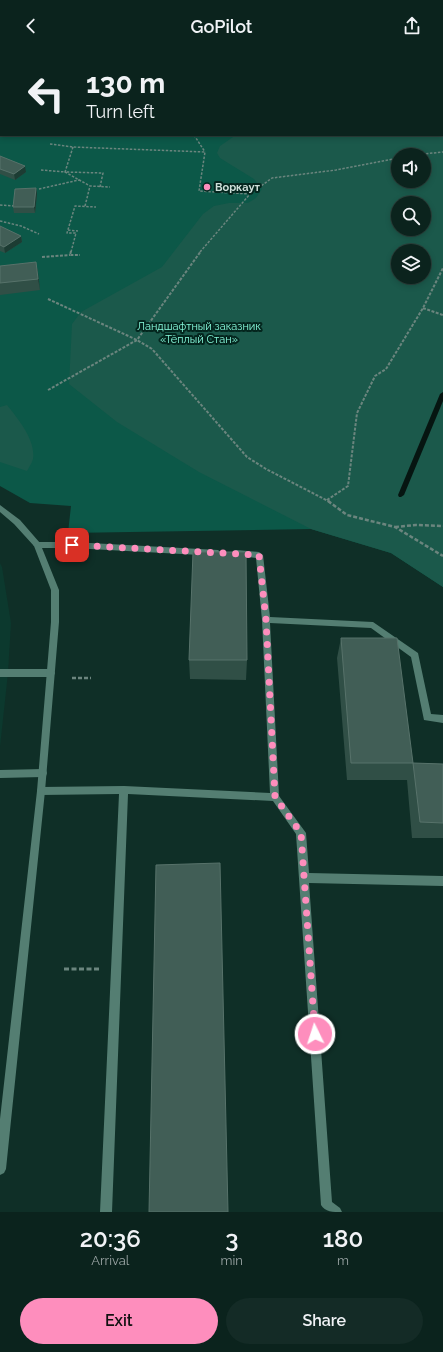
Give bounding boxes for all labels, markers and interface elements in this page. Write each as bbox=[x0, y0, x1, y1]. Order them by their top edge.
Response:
icon: back bbox=[20, 15, 42, 37]
icon: share bbox=[401, 15, 423, 37]
text: GoPilot bbox=[191, 16, 252, 37]
text: 130 m bbox=[86, 67, 165, 100]
icon: left bbox=[20, 68, 72, 120]
text: Turn left bbox=[86, 101, 155, 122]
map controls bbox=[391, 148, 431, 284]
button: sound bbox=[391, 148, 431, 188]
place label: Воркаут bbox=[215, 181, 260, 194]
marker: Воркаут bbox=[202, 182, 212, 192]
button: search bbox=[391, 196, 431, 236]
button: layers bbox=[391, 244, 431, 284]
park label: Ландшафтный заказник «Тёплый Стан» bbox=[137, 320, 261, 346]
pin bbox=[55, 528, 89, 562]
icon: arrive bbox=[61, 534, 83, 556]
position arrow bbox=[294, 1013, 336, 1055]
text: 20:36 bbox=[80, 1224, 141, 1253]
text: 3 bbox=[225, 1224, 238, 1253]
text: 180 bbox=[323, 1224, 363, 1253]
text: Arrival bbox=[91, 1253, 129, 1268]
text: min bbox=[221, 1253, 243, 1268]
text: m bbox=[337, 1253, 349, 1268]
button: Exit bbox=[20, 1298, 218, 1344]
button: Share bbox=[226, 1298, 423, 1344]

